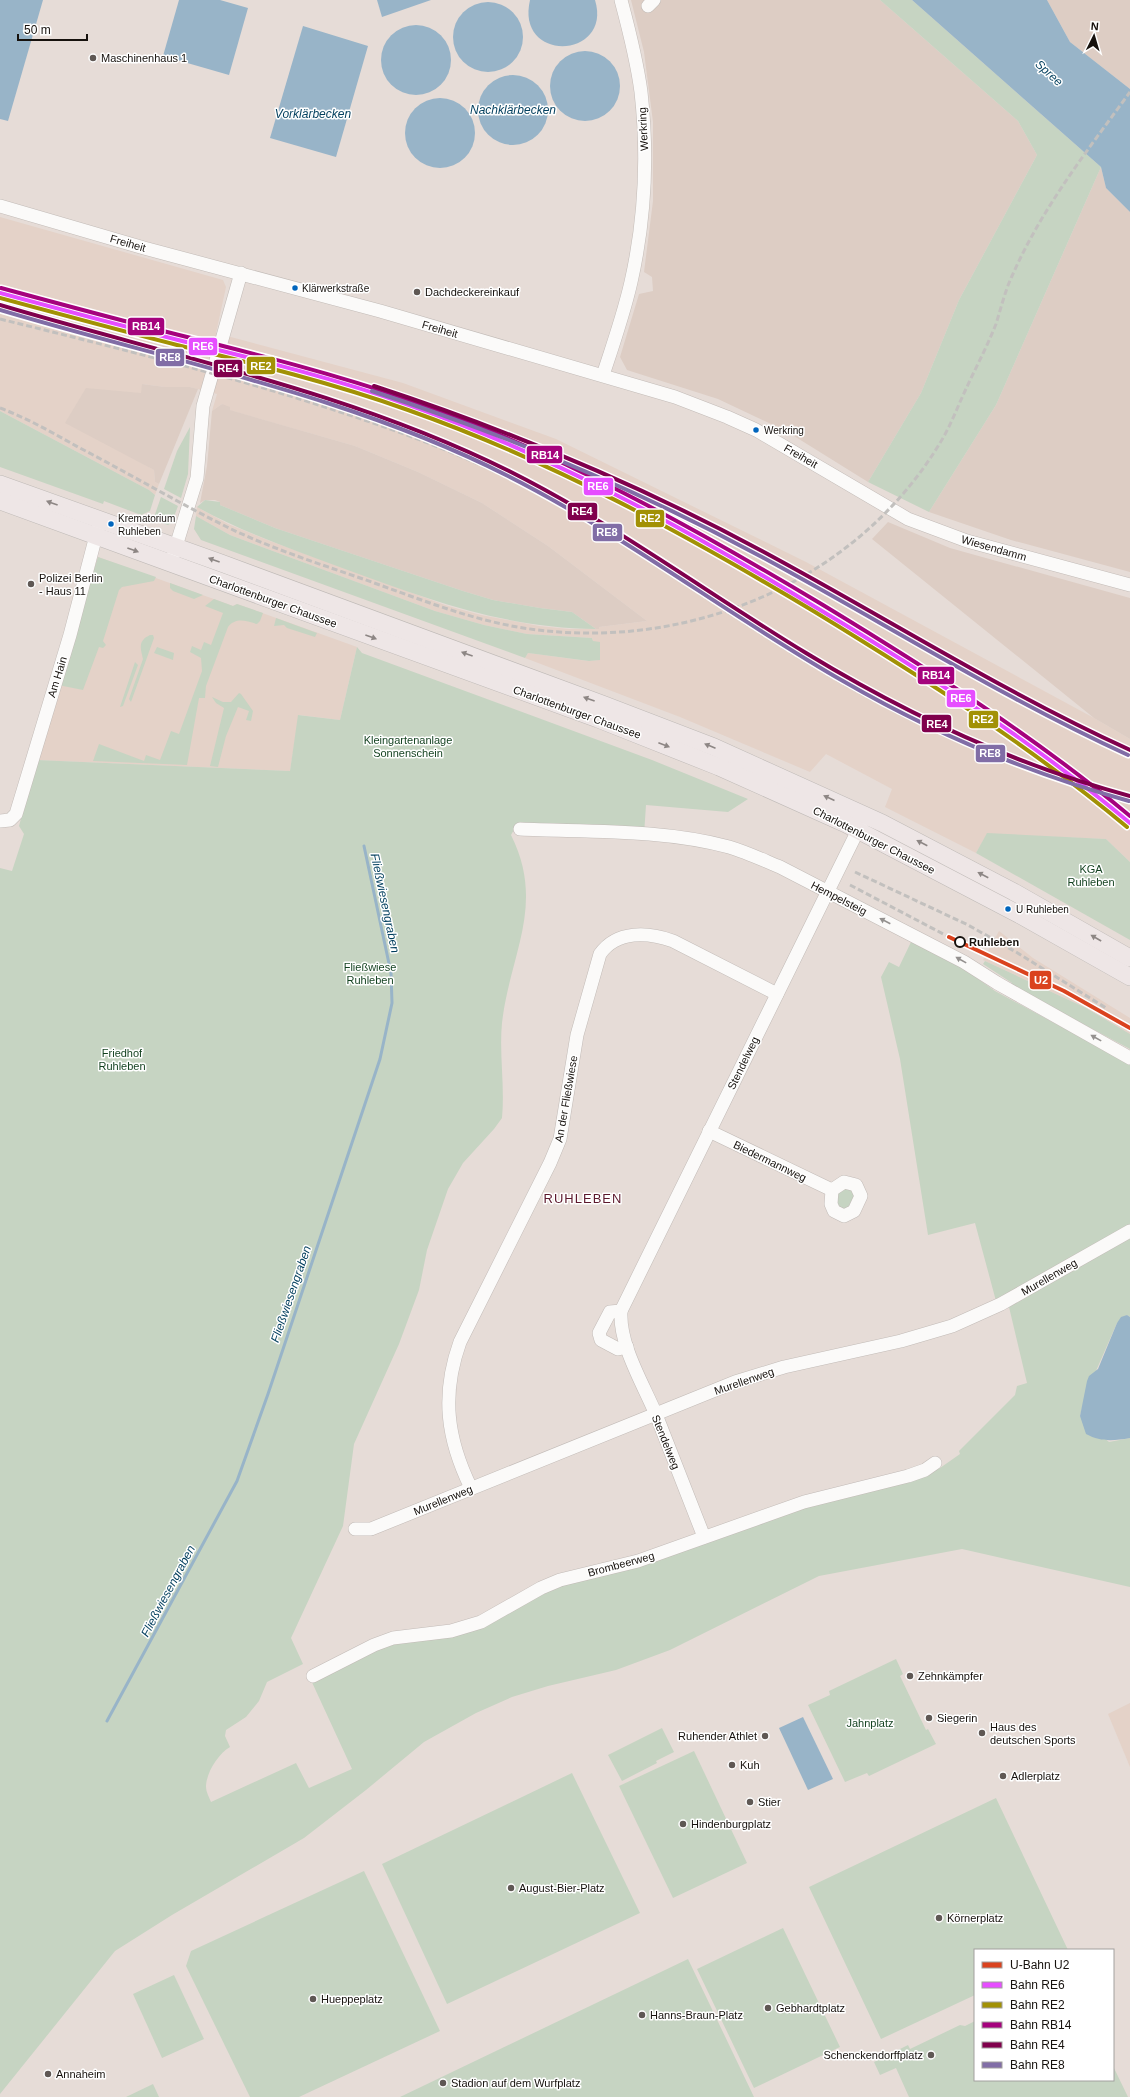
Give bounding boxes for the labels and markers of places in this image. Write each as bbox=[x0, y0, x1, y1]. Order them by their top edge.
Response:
place label: Maschinenhaus 1 bbox=[101, 52, 187, 64]
marker: Maschinenhaus 1 bbox=[88, 53, 98, 63]
marker: Klärwerkstraße bbox=[290, 283, 300, 293]
place label: Klärwerkstraße bbox=[302, 283, 370, 294]
place label: Dachdeckereinkauf bbox=[425, 286, 520, 298]
marker: Dachdeckereinkauf bbox=[412, 287, 422, 297]
marker: Werkring bbox=[751, 425, 761, 435]
place label: Werkring bbox=[764, 425, 804, 436]
place label: Krematorium Ruhleben bbox=[118, 513, 175, 537]
marker: Krematorium Ruhleben bbox=[106, 519, 116, 529]
place label: Polizei Berlin - Haus 11 bbox=[39, 572, 103, 597]
marker: Polizei Berlin - Haus 11 bbox=[26, 579, 36, 589]
marker: U Ruhleben bbox=[1003, 904, 1013, 914]
place label: U Ruhleben bbox=[1016, 904, 1069, 915]
marker: Ruhleben bbox=[954, 936, 966, 948]
place label: Ruhleben bbox=[969, 936, 1019, 948]
place label: Zehnkämpfer bbox=[918, 1670, 983, 1682]
marker: Zehnkämpfer bbox=[905, 1671, 915, 1681]
place label: Siegerin bbox=[937, 1712, 977, 1724]
marker: Siegerin bbox=[924, 1713, 934, 1723]
place label: Haus des deutschen Sports bbox=[990, 1721, 1076, 1746]
marker: Haus des deutschen Sports bbox=[977, 1728, 987, 1738]
place label: Ruhender Athlet bbox=[678, 1730, 757, 1742]
marker: Ruhender Athlet bbox=[760, 1731, 770, 1741]
place label: Kuh bbox=[740, 1759, 760, 1771]
marker: Kuh bbox=[727, 1760, 737, 1770]
place label: Adlerplatz bbox=[1011, 1770, 1060, 1782]
marker: Adlerplatz bbox=[998, 1771, 1008, 1781]
place label: Stier bbox=[758, 1796, 781, 1808]
marker: Stier bbox=[745, 1797, 755, 1807]
place label: Hindenburgplatz bbox=[691, 1818, 771, 1830]
marker: Hindenburgplatz bbox=[678, 1819, 688, 1829]
place label: August-Bier-Platz bbox=[519, 1882, 605, 1894]
marker: August-Bier-Platz bbox=[506, 1883, 516, 1893]
place label: Körnerplatz bbox=[947, 1912, 1003, 1924]
marker: Körnerplatz bbox=[934, 1913, 944, 1923]
place label: Hueppeplatz bbox=[321, 1993, 383, 2005]
marker: Hueppeplatz bbox=[308, 1994, 318, 2004]
place label: Gebhardtplatz bbox=[776, 2002, 845, 2014]
marker: Gebhardtplatz bbox=[763, 2003, 773, 2013]
place label: Hanns-Braun-Platz bbox=[650, 2009, 743, 2021]
marker: Hanns-Braun-Platz bbox=[637, 2010, 647, 2020]
place label: Schenckendorffplatz bbox=[824, 2049, 923, 2061]
marker: Schenckendorffplatz bbox=[926, 2050, 936, 2060]
place label: Annaheim bbox=[56, 2068, 106, 2080]
marker: Annaheim bbox=[43, 2069, 53, 2079]
place label: Stadion auf dem Wurfplatz bbox=[451, 2077, 580, 2089]
marker: Stadion auf dem Wurfplatz bbox=[438, 2078, 448, 2088]

